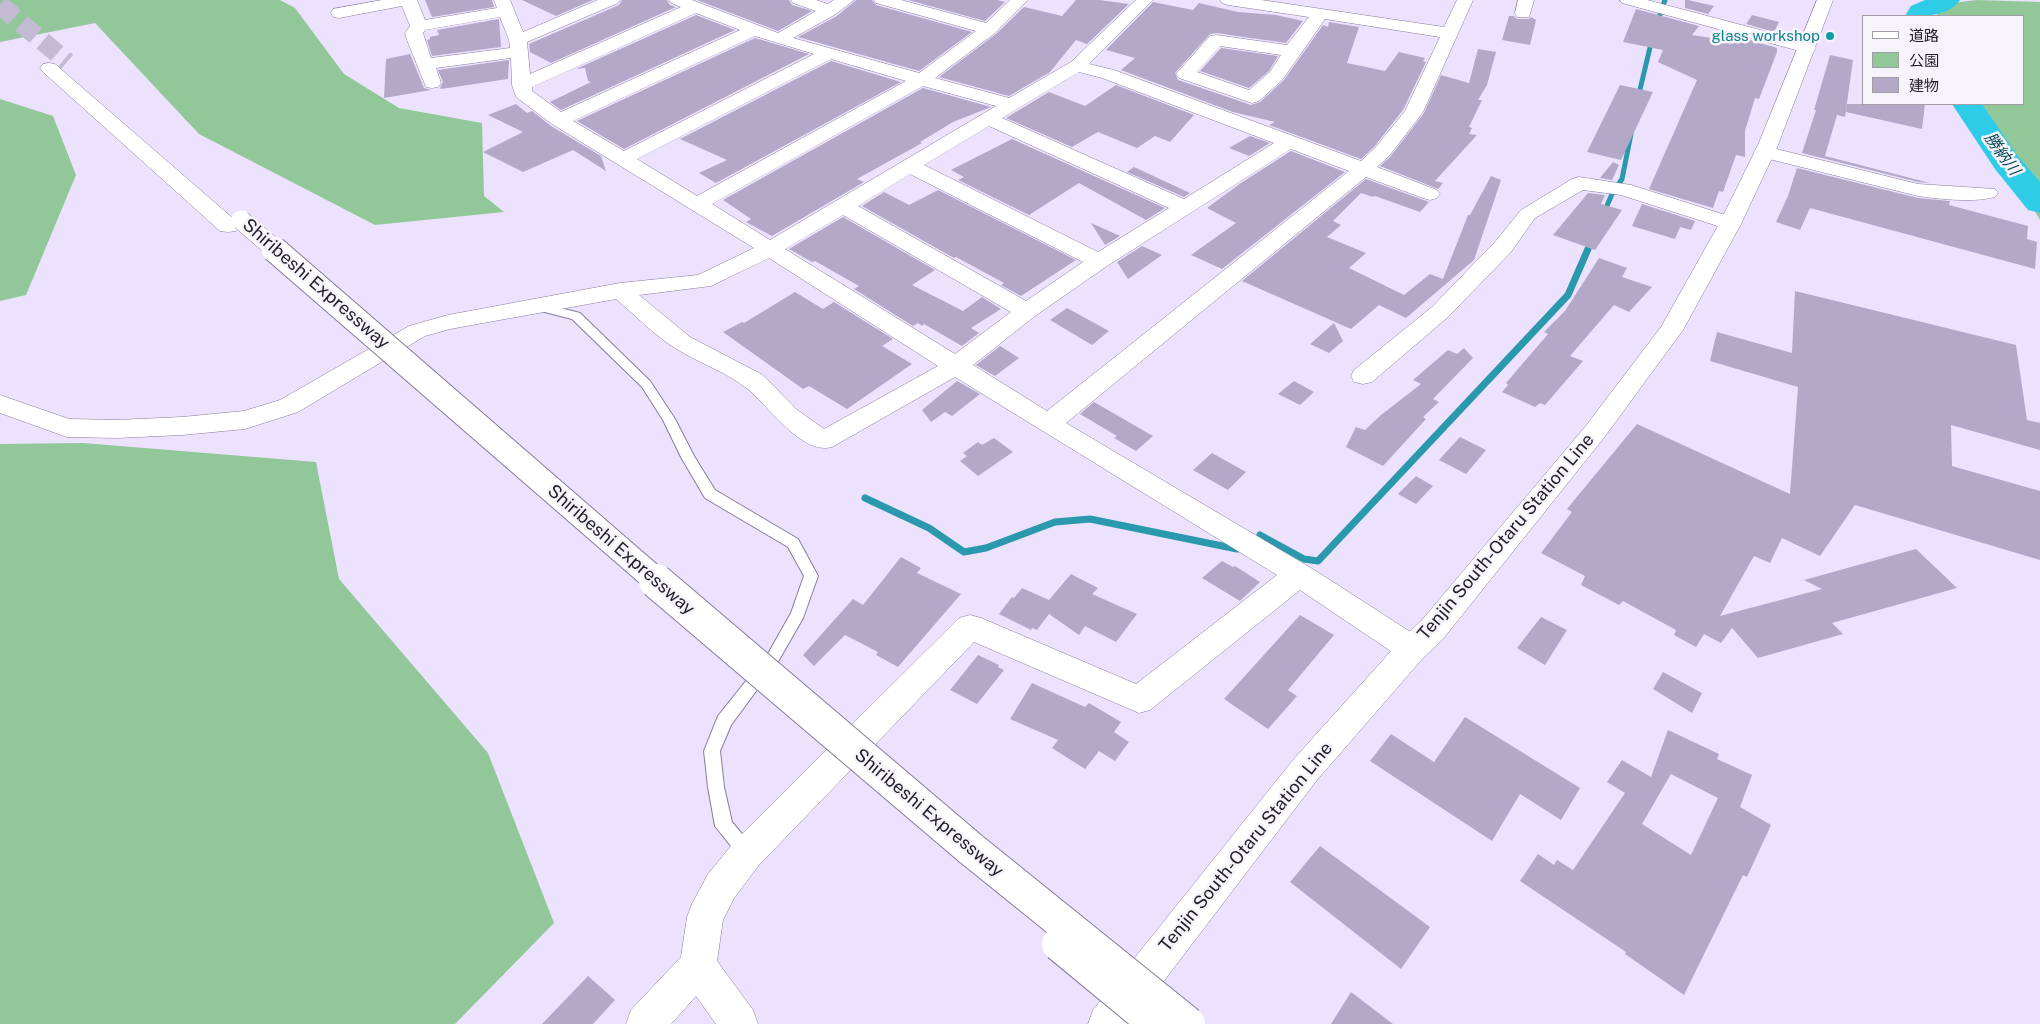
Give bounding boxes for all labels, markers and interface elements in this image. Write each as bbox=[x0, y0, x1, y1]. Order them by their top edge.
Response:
legend bbox=[1862, 15, 2025, 105]
place label: glass workshop bbox=[1711, 27, 1820, 45]
text: 道路 bbox=[1909, 27, 1939, 44]
marker: glass workshop bbox=[1824, 30, 1836, 42]
text: 公園 bbox=[1909, 52, 1939, 69]
text: 建物 bbox=[1909, 77, 1939, 94]
water label: 勝納川 bbox=[1980, 129, 2024, 179]
street label: Shiribeshi Expressway bbox=[238, 214, 394, 354]
street label: Tenjin South-Otaru Station Line bbox=[1413, 429, 1599, 645]
street label: Shiribeshi Expressway bbox=[543, 480, 699, 620]
street label: Tenjin South-Otaru Station Line bbox=[1155, 738, 1337, 956]
street label: Shiribeshi Expressway bbox=[850, 744, 1008, 882]

